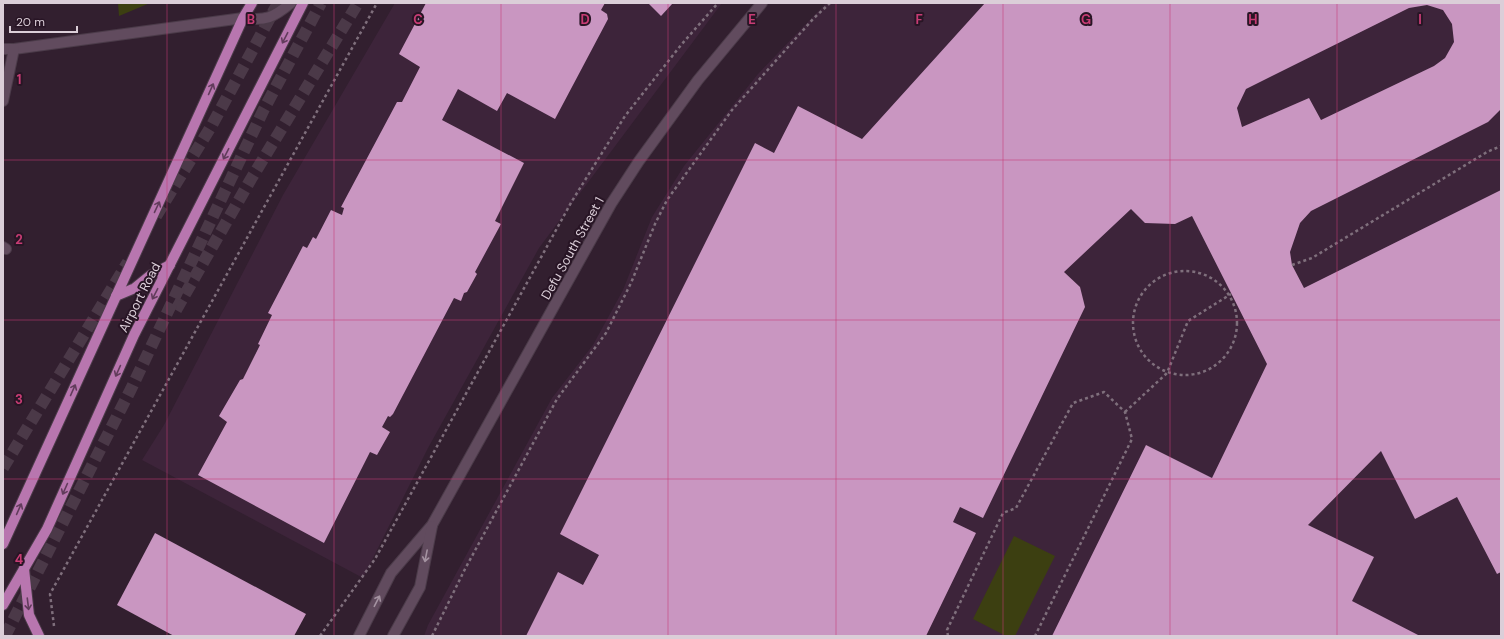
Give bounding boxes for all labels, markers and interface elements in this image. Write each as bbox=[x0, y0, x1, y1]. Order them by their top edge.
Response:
scale bar bbox=[10, 8, 77, 34]
text: B bbox=[247, 11, 255, 28]
text: C bbox=[413, 11, 423, 28]
text: D bbox=[580, 11, 590, 28]
text: E bbox=[748, 11, 756, 28]
text: F bbox=[915, 11, 923, 28]
text: G bbox=[1081, 11, 1091, 28]
text: H bbox=[1248, 11, 1258, 28]
text: I bbox=[1418, 11, 1422, 28]
text: 20 m bbox=[16, 14, 45, 30]
one-way arrow bbox=[281, 32, 288, 44]
text: 1 bbox=[17, 71, 21, 88]
one-way arrow bbox=[208, 84, 215, 96]
one-way arrow bbox=[222, 147, 229, 159]
street label: Defu South Street 1 bbox=[537, 194, 608, 303]
one-way arrow bbox=[153, 202, 161, 214]
text: 2 bbox=[15, 231, 23, 248]
street label: Airport Road bbox=[115, 259, 164, 335]
one-way arrow bbox=[151, 288, 158, 300]
one-way arrow bbox=[114, 365, 121, 377]
one-way arrow bbox=[70, 385, 77, 397]
text: 3 bbox=[15, 391, 23, 408]
one-way arrow bbox=[61, 483, 68, 495]
one-way arrow bbox=[16, 503, 23, 515]
one-way arrow bbox=[422, 549, 430, 562]
text: 4 bbox=[15, 551, 23, 568]
one-way arrow bbox=[373, 595, 381, 607]
one-way arrow bbox=[24, 597, 32, 610]

